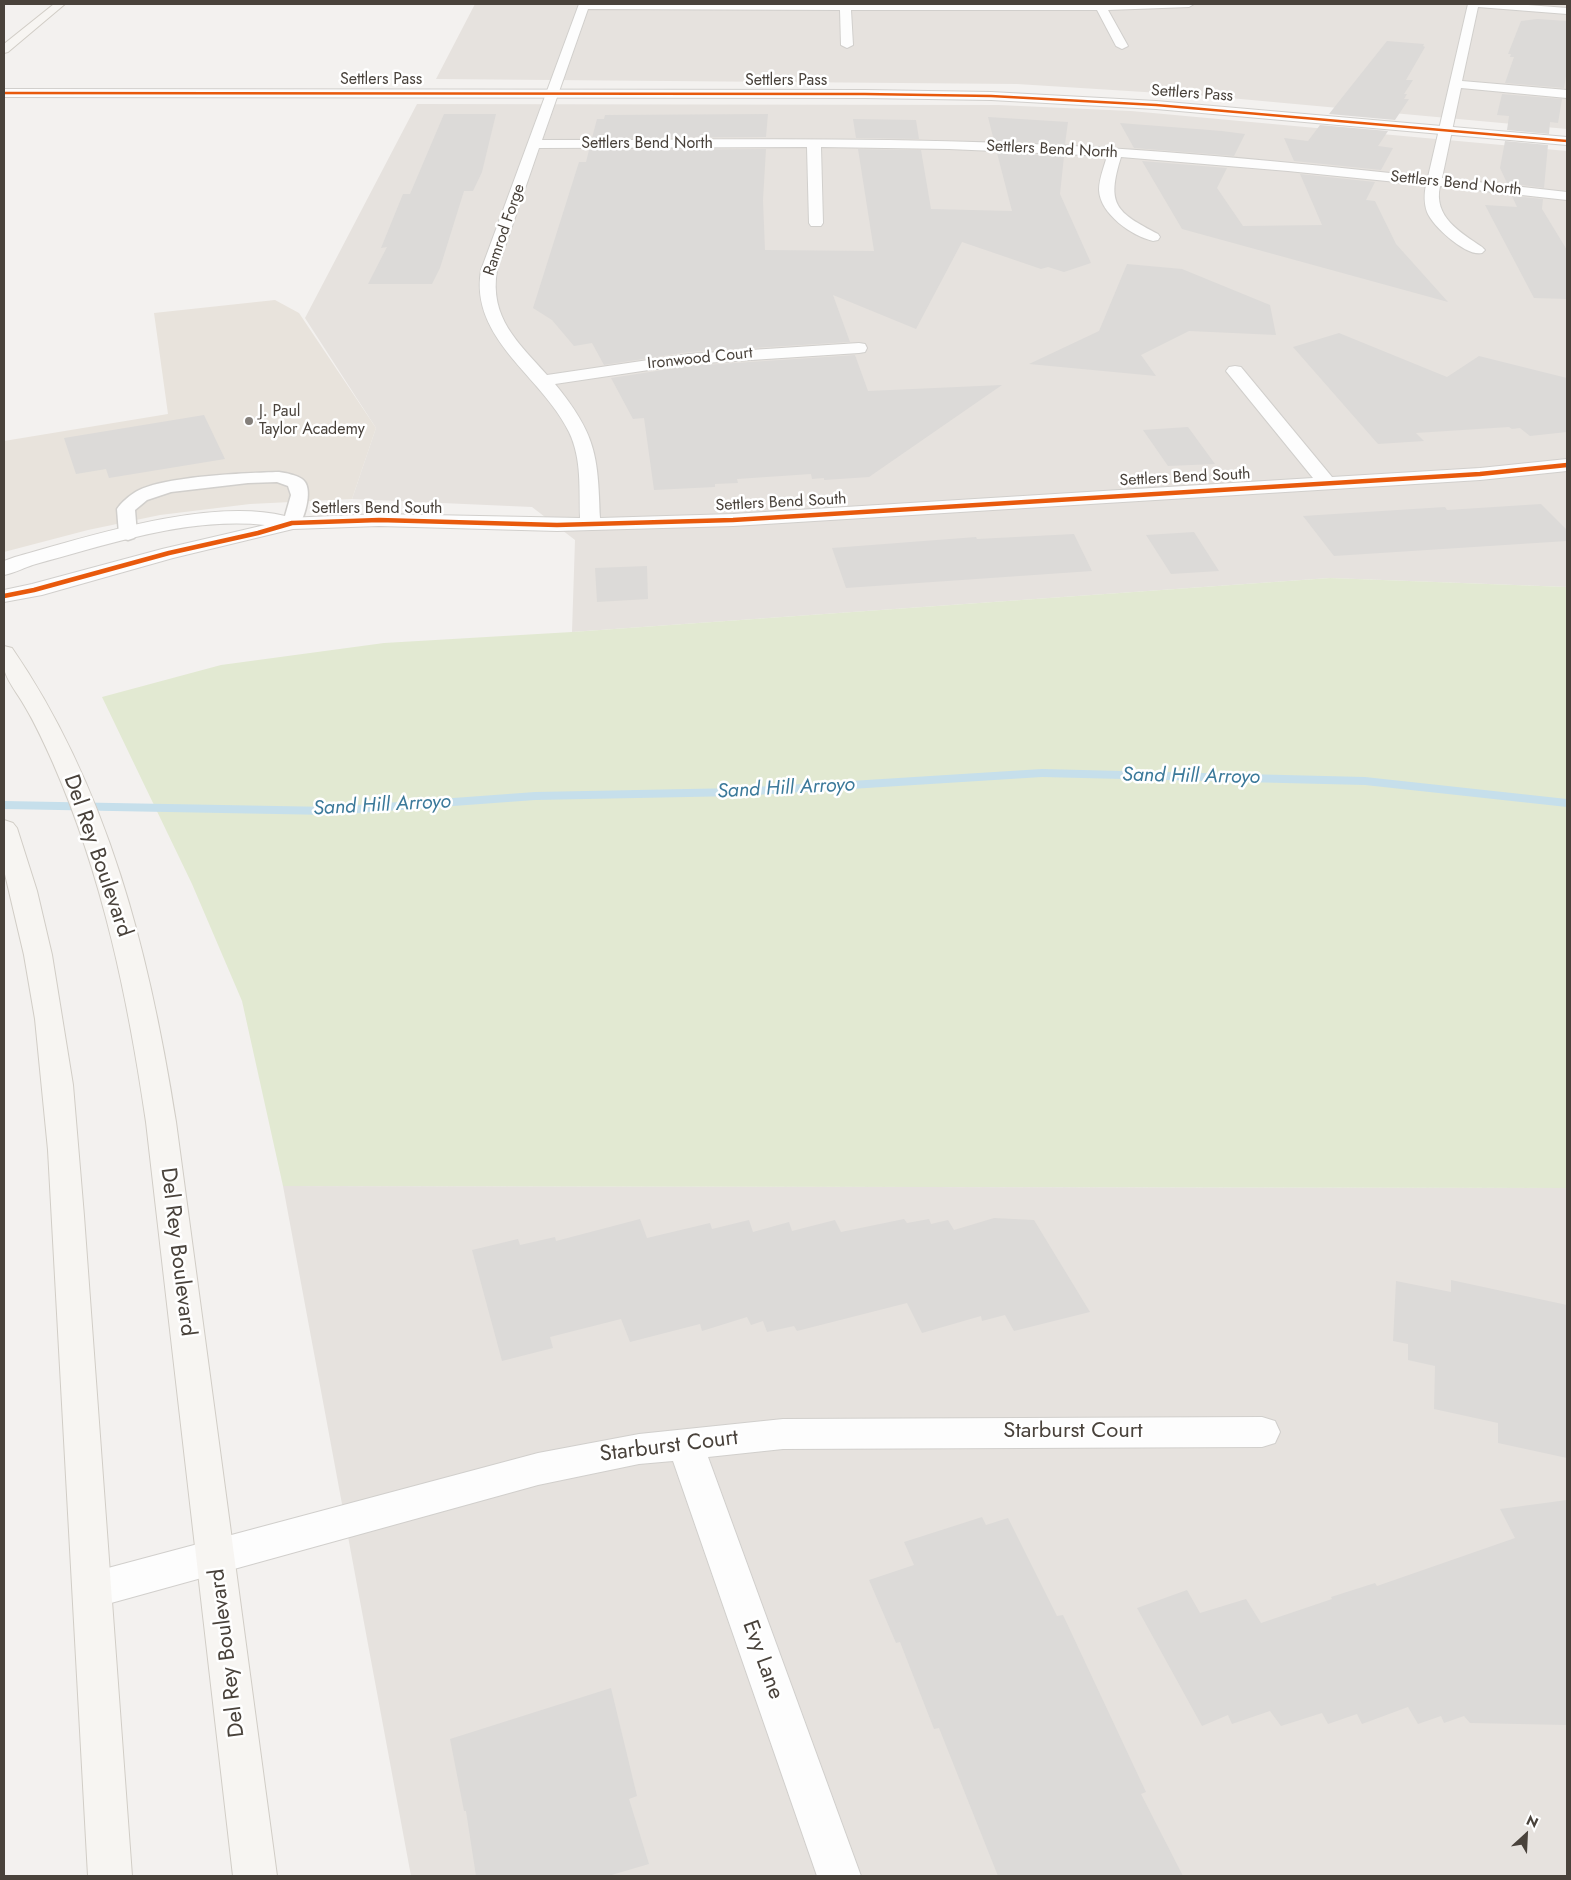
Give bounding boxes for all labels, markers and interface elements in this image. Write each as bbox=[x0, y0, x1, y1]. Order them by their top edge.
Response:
street label: Settlers Pass bbox=[340, 70, 422, 90]
street label: Settlers Pass bbox=[745, 71, 827, 91]
street label: Settlers Pass bbox=[1150, 82, 1234, 106]
street label: Settlers Bend North bbox=[581, 134, 713, 154]
street label: Settlers Bend North bbox=[986, 137, 1118, 163]
street label: Settlers Bend North bbox=[1390, 168, 1522, 200]
street label: Ramrod Forge bbox=[480, 182, 530, 278]
street label: Ironwood Court bbox=[646, 344, 754, 374]
place label: J. Paul Taylor Academy bbox=[259, 402, 365, 440]
marker: J. Paul Taylor Academy bbox=[243, 415, 255, 427]
street label: Settlers Bend South bbox=[1119, 465, 1251, 491]
street label: Settlers Bend South bbox=[715, 490, 847, 516]
street label: Settlers Bend South bbox=[312, 499, 442, 519]
water label: Sand Hill Arroyo bbox=[1122, 764, 1260, 790]
street label: Del Rey Boulevard bbox=[57, 771, 137, 941]
water label: Sand Hill Arroyo bbox=[717, 773, 855, 805]
water label: Sand Hill Arroyo bbox=[313, 790, 451, 822]
street label: Del Rey Boulevard bbox=[154, 1166, 200, 1338]
street label: Starburst Court bbox=[1003, 1419, 1143, 1445]
street label: Starburst Court bbox=[598, 1425, 740, 1469]
street label: Del Rey Boulevard bbox=[205, 1567, 251, 1739]
street label: Evy Lane bbox=[736, 1617, 788, 1703]
north arrow bbox=[1501, 1810, 1551, 1860]
text: N bbox=[1523, 1810, 1542, 1833]

